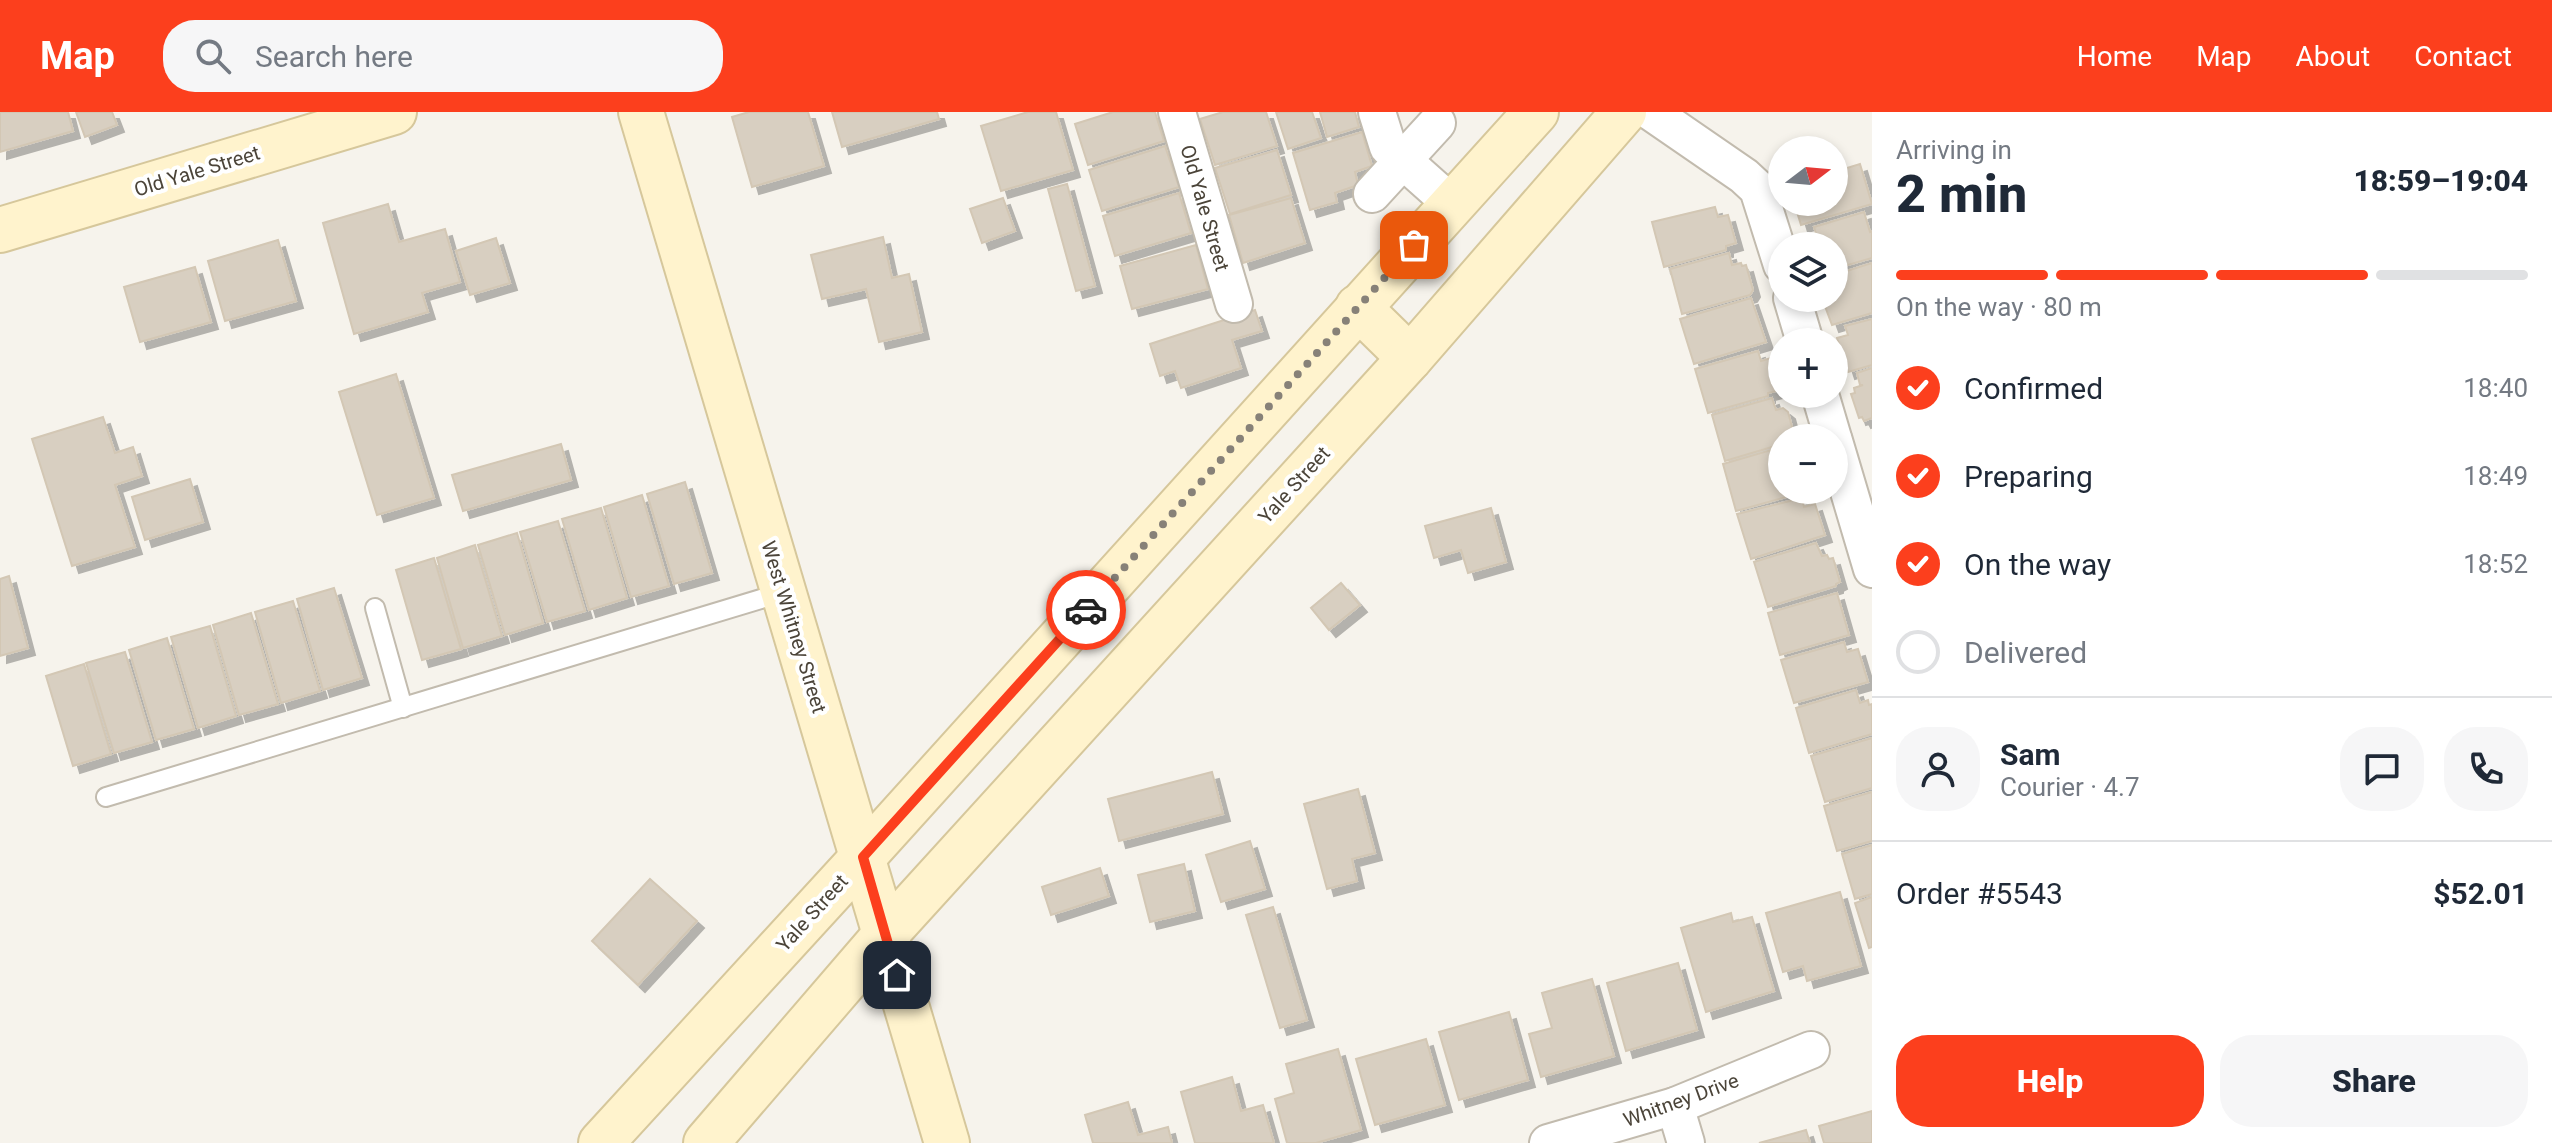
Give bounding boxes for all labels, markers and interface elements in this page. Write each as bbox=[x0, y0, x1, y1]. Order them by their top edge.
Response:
search box bbox=[163, 20, 723, 92]
text: Map bbox=[40, 34, 115, 78]
icon: search bbox=[191, 34, 235, 78]
text: Search here bbox=[255, 39, 413, 74]
text: Home bbox=[2077, 40, 2152, 73]
text: Map bbox=[2196, 40, 2252, 73]
text: About bbox=[2296, 40, 2370, 73]
text: Contact bbox=[2414, 40, 2512, 73]
text: Arriving in bbox=[1896, 135, 2012, 165]
north arrow bbox=[1768, 136, 1848, 216]
map controls bbox=[1768, 136, 1848, 504]
street label: Old Yale Street bbox=[131, 140, 263, 202]
street label: Old Yale Street bbox=[1176, 142, 1234, 274]
text: 18:59–19:04 bbox=[2353, 163, 2528, 198]
text: 2 min bbox=[1896, 164, 2027, 225]
pin bbox=[1380, 211, 1448, 279]
icon: bag bbox=[1392, 223, 1436, 267]
button: layers bbox=[1768, 232, 1848, 312]
text: On the way · 80 m bbox=[1896, 292, 2102, 322]
button: + bbox=[1768, 328, 1848, 408]
icon: check bbox=[1896, 366, 1940, 410]
text: Confirmed bbox=[1964, 371, 2103, 406]
text: 18:40 bbox=[2463, 373, 2528, 403]
button: − bbox=[1768, 424, 1848, 504]
street label: Yale Street bbox=[1253, 442, 1335, 528]
icon: check bbox=[1896, 454, 1940, 498]
text: Preparing bbox=[1964, 459, 2093, 494]
text: 18:49 bbox=[2463, 461, 2528, 491]
street label: West Whitney Street bbox=[756, 538, 832, 716]
icon: check bbox=[1896, 542, 1940, 586]
text: On the way bbox=[1964, 547, 2111, 582]
text: 18:52 bbox=[2463, 549, 2528, 579]
courier bbox=[1046, 570, 1126, 650]
icon: car bbox=[1064, 588, 1108, 632]
text: Delivered bbox=[1964, 635, 2087, 670]
button: person bbox=[1896, 727, 1980, 811]
button: chat bbox=[2340, 727, 2424, 811]
button: phone bbox=[2444, 727, 2528, 811]
text: Sam bbox=[2000, 737, 2061, 772]
text: Courier · 4.7 bbox=[2000, 772, 2140, 802]
street label: Yale Street bbox=[771, 870, 853, 956]
text: Order #5543 bbox=[1896, 876, 2063, 911]
text: $52.01 bbox=[2433, 876, 2528, 911]
pin bbox=[863, 941, 931, 1009]
icon: home bbox=[875, 953, 919, 997]
button: Help bbox=[1896, 1035, 2204, 1127]
button: Share bbox=[2220, 1035, 2528, 1127]
street label: Whitney Drive bbox=[1620, 1068, 1742, 1132]

